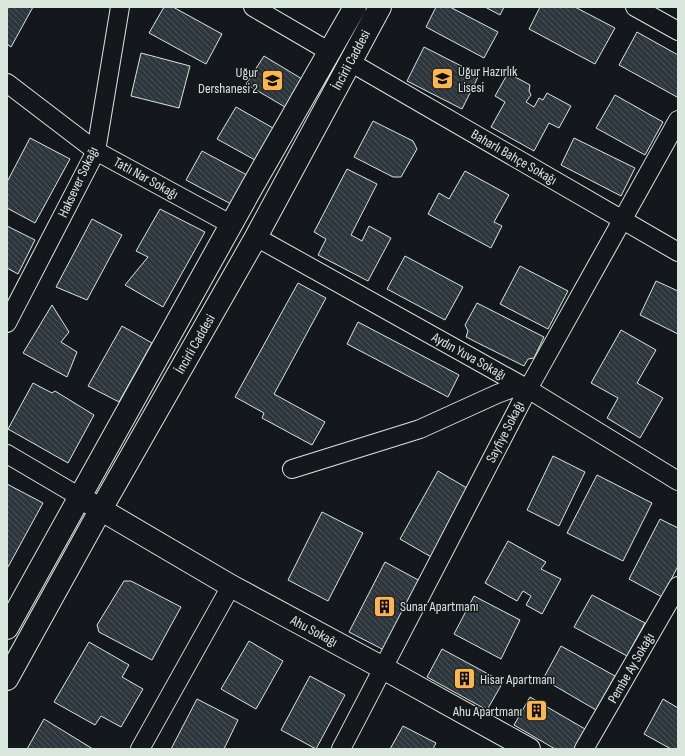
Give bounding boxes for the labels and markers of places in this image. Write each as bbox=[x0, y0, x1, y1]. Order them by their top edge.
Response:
place label: Uğur Hazırlık Lisesi bbox=[458, 63, 518, 96]
place label: Uğur Dershanesi 2 bbox=[198, 64, 258, 97]
school or university icon: Uğur Hazırlık Lisesi bbox=[430, 66, 456, 92]
school or university icon: Uğur Dershanesi 2 bbox=[260, 67, 286, 93]
building icon: Sunar Apartmanı bbox=[371, 593, 397, 619]
place label: Sunar Apartmanı bbox=[400, 598, 478, 615]
building icon: Hisar Apartmanı bbox=[452, 666, 478, 692]
place label: Hisar Apartmanı bbox=[480, 671, 555, 688]
building icon: Ahu Apartmanı bbox=[524, 698, 550, 724]
place label: Ahu Apartmanı bbox=[452, 703, 522, 720]

